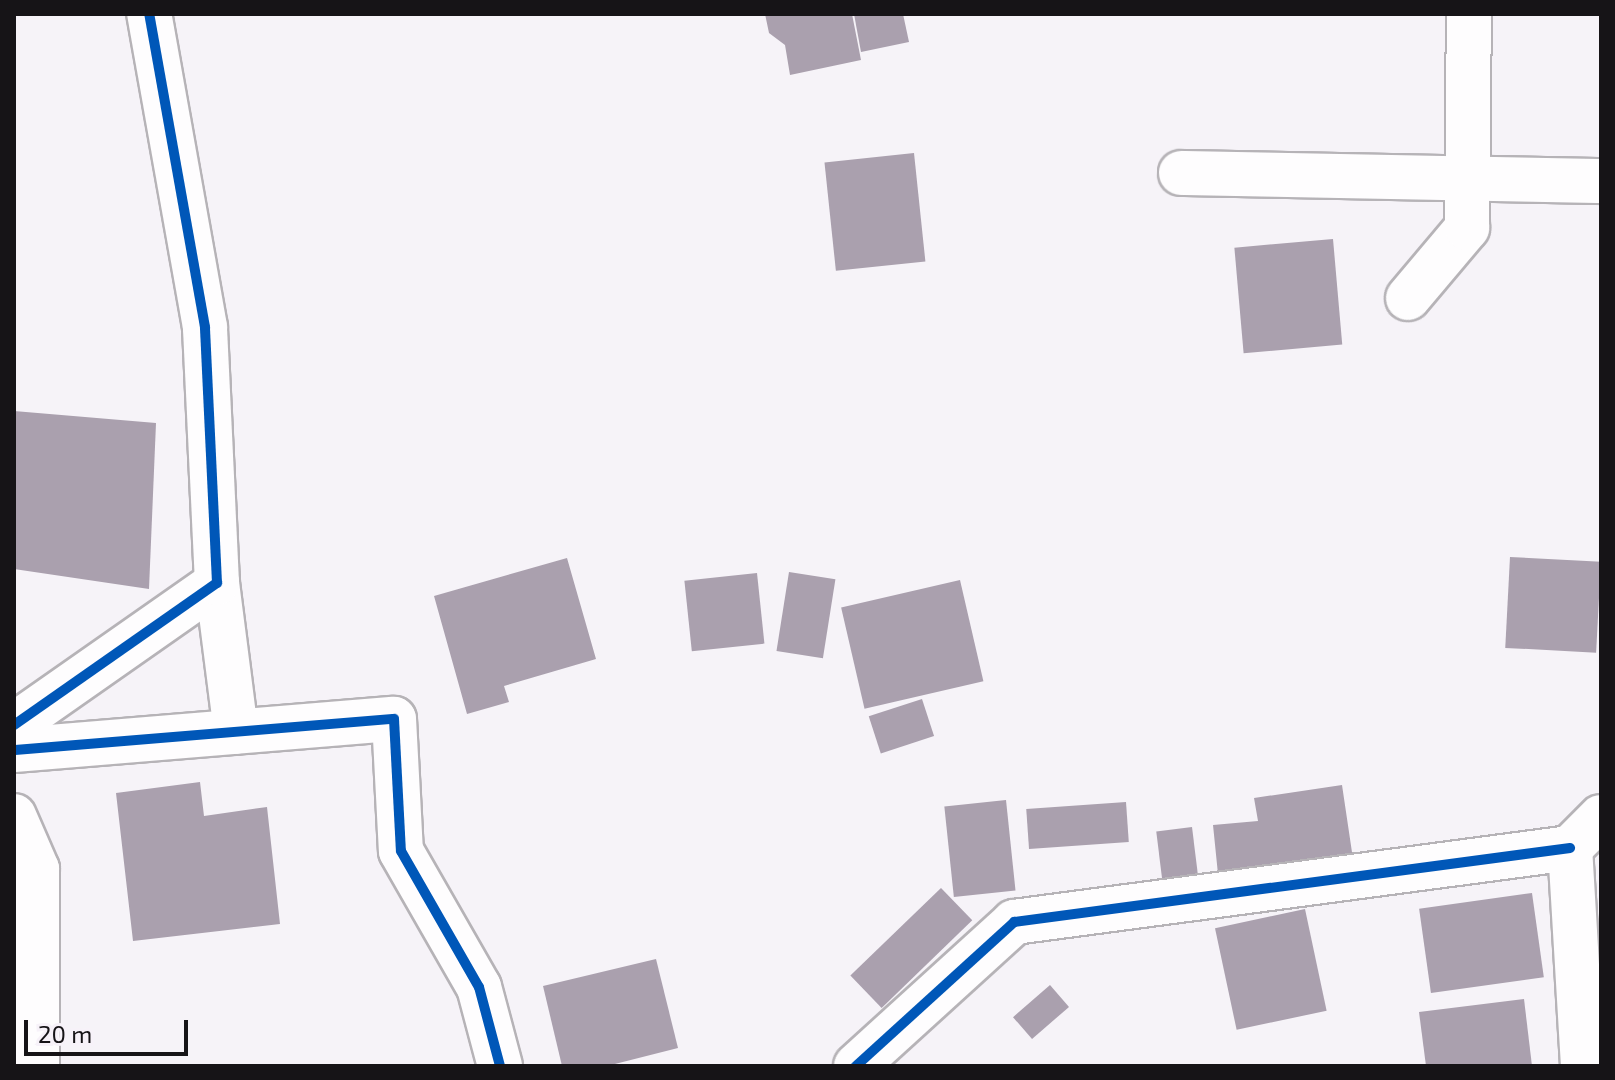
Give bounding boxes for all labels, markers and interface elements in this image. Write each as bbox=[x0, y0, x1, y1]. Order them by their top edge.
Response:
scale bar bbox=[28, 1004, 192, 1054]
text: 20 m bbox=[38, 1019, 92, 1048]

